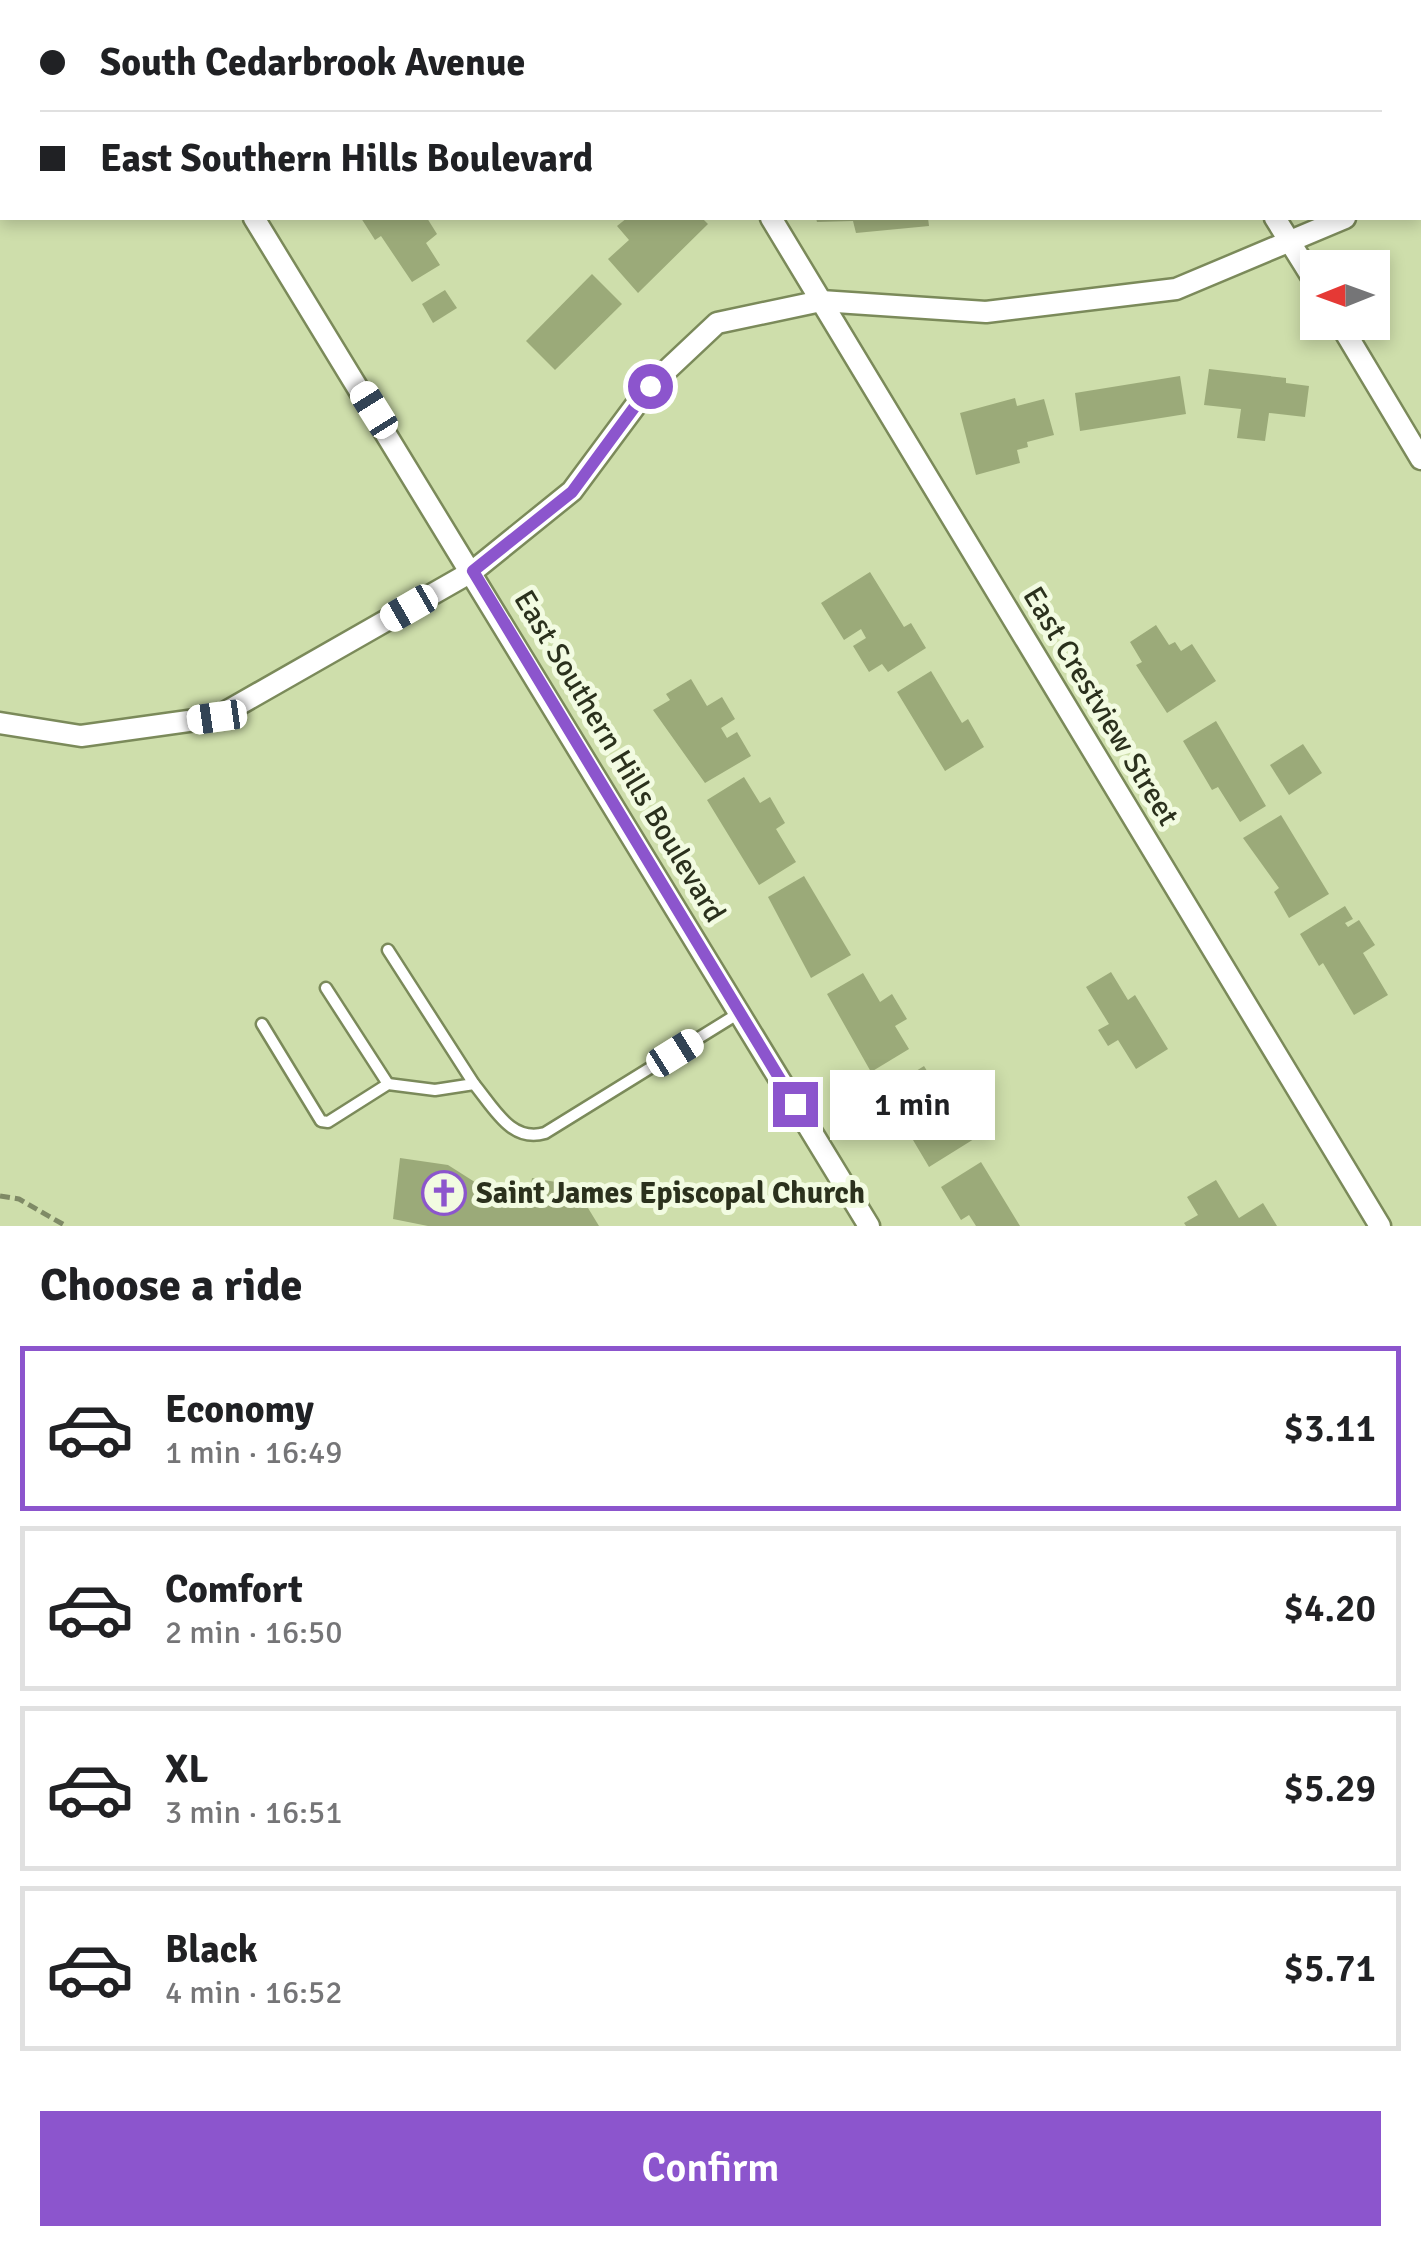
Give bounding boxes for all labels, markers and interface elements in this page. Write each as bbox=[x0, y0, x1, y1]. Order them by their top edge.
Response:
text: South Cedarbrook Avenue bbox=[100, 39, 525, 86]
text: East Southern Hills Boulevard bbox=[100, 135, 593, 182]
north arrow bbox=[1300, 250, 1390, 340]
map controls bbox=[1300, 250, 1390, 340]
route start bbox=[628, 364, 673, 409]
car bbox=[345, 377, 403, 443]
car bbox=[376, 580, 442, 636]
street label: East Crestview Street bbox=[1015, 580, 1187, 832]
street label: East Southern Hills Boulevard bbox=[506, 583, 734, 929]
car bbox=[185, 698, 249, 736]
car bbox=[642, 1024, 708, 1082]
callout: 1 min bbox=[830, 1069, 995, 1139]
route end bbox=[773, 1082, 818, 1127]
text: 1 min bbox=[874, 1085, 951, 1124]
church icon: Saint James Episcopal Church bbox=[421, 1170, 467, 1216]
place label: Saint James Episcopal Church bbox=[476, 1175, 865, 1212]
text: Choose a ride bbox=[40, 1258, 303, 1313]
icon: car bbox=[45, 1384, 135, 1474]
text: Economy bbox=[165, 1386, 314, 1433]
text: $3.11 bbox=[1283, 1405, 1376, 1452]
text: 1 min · 16:49 bbox=[165, 1433, 343, 1472]
icon: car bbox=[45, 1564, 135, 1654]
text: Comfort bbox=[165, 1566, 303, 1613]
text: $4.20 bbox=[1283, 1585, 1376, 1632]
text: 2 min · 16:50 bbox=[165, 1613, 343, 1652]
icon: car bbox=[45, 1744, 135, 1834]
text: XL bbox=[165, 1746, 208, 1793]
text: $5.29 bbox=[1283, 1765, 1376, 1812]
text: 3 min · 16:51 bbox=[165, 1793, 343, 1832]
icon: car bbox=[45, 1924, 135, 2014]
text: Black bbox=[165, 1926, 258, 1973]
text: $5.71 bbox=[1283, 1945, 1376, 1992]
text: 4 min · 16:52 bbox=[165, 1973, 343, 2012]
button: Confirm bbox=[40, 2111, 1381, 2226]

